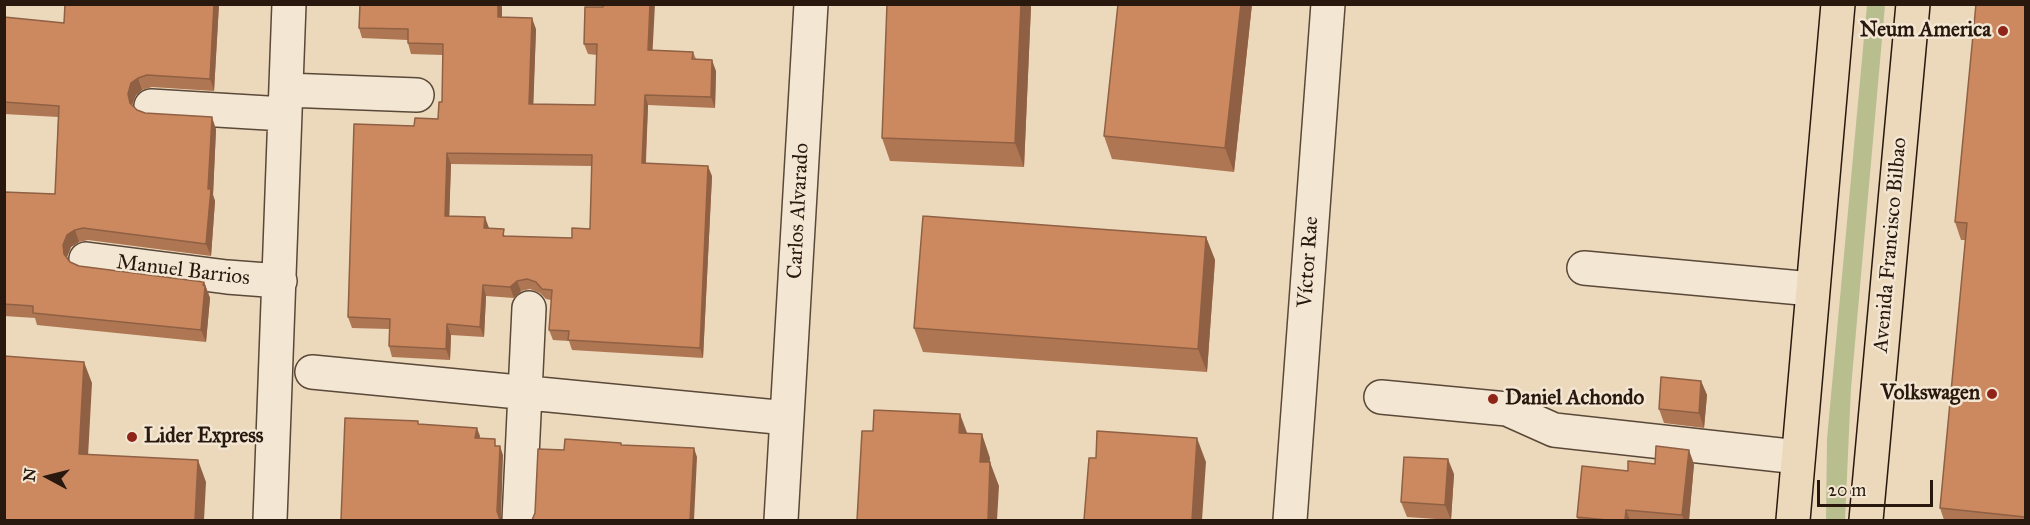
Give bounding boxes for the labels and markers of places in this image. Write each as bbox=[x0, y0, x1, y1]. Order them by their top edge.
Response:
place label: Neum America bbox=[1860, 18, 1991, 44]
marker: Neum America bbox=[1996, 24, 2010, 38]
place label: Volkswagen bbox=[1881, 381, 1980, 407]
place label: Daniel Achondo bbox=[1505, 386, 1644, 412]
marker: Volkswagen bbox=[1985, 387, 1999, 401]
marker: Daniel Achondo bbox=[1486, 392, 1500, 406]
place label: Lider Express bbox=[144, 424, 263, 450]
marker: Lider Express bbox=[125, 430, 139, 444]

